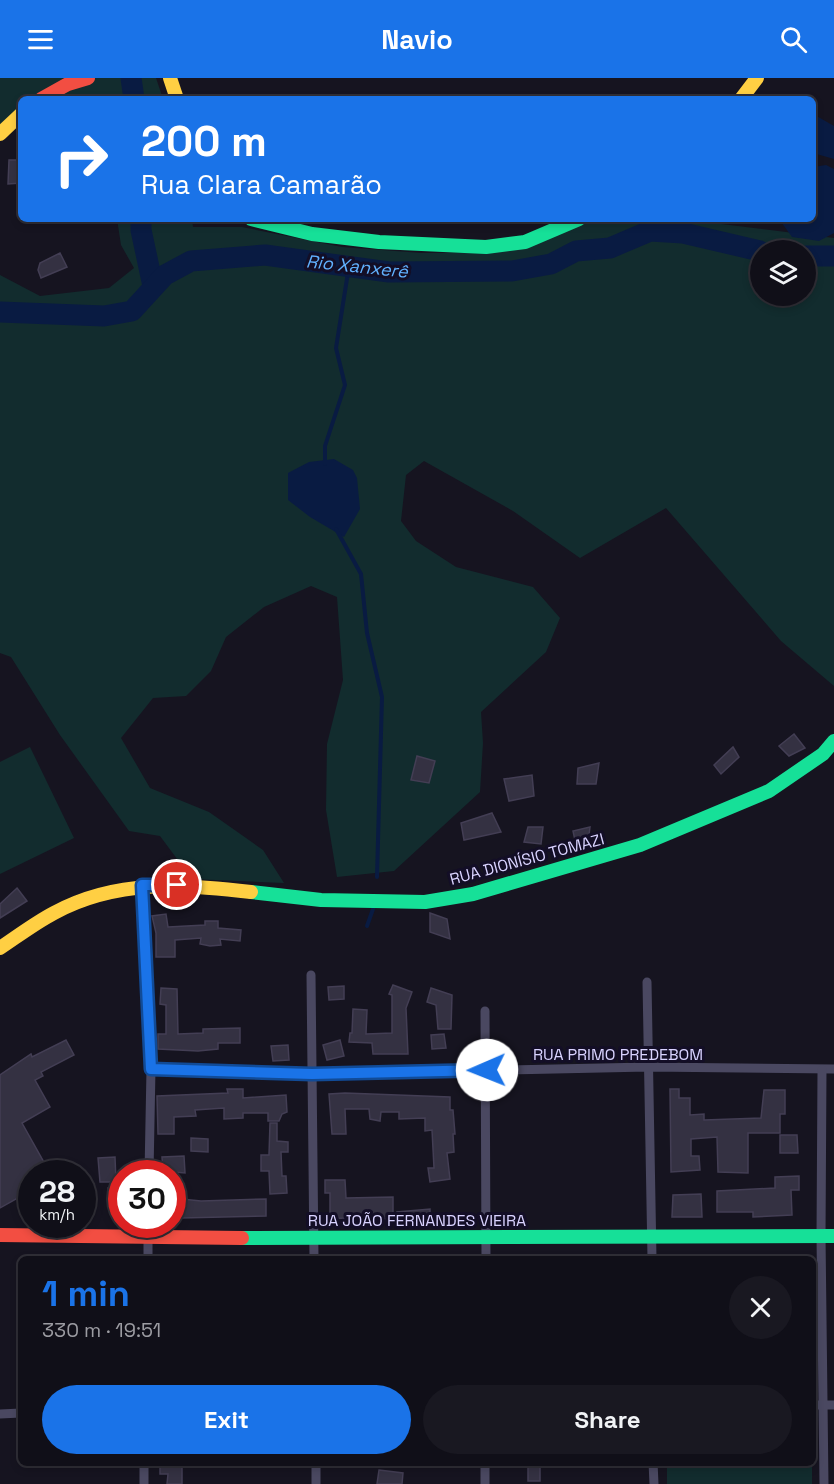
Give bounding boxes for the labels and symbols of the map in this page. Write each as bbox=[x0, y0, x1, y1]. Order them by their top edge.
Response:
water label: Rio Xanxerê bbox=[305, 249, 410, 283]
street label: RUA DIONÍSIO TOMAZI bbox=[447, 828, 607, 890]
pin bbox=[151, 859, 202, 910]
position arrow bbox=[455, 1038, 519, 1102]
street label: RUA PRIMO PREDEBOM bbox=[533, 1044, 703, 1065]
speed limit sign: 30 bbox=[108, 1160, 186, 1238]
street label: RUA JOÃO FERNANDES VIEIRA bbox=[308, 1210, 526, 1231]

